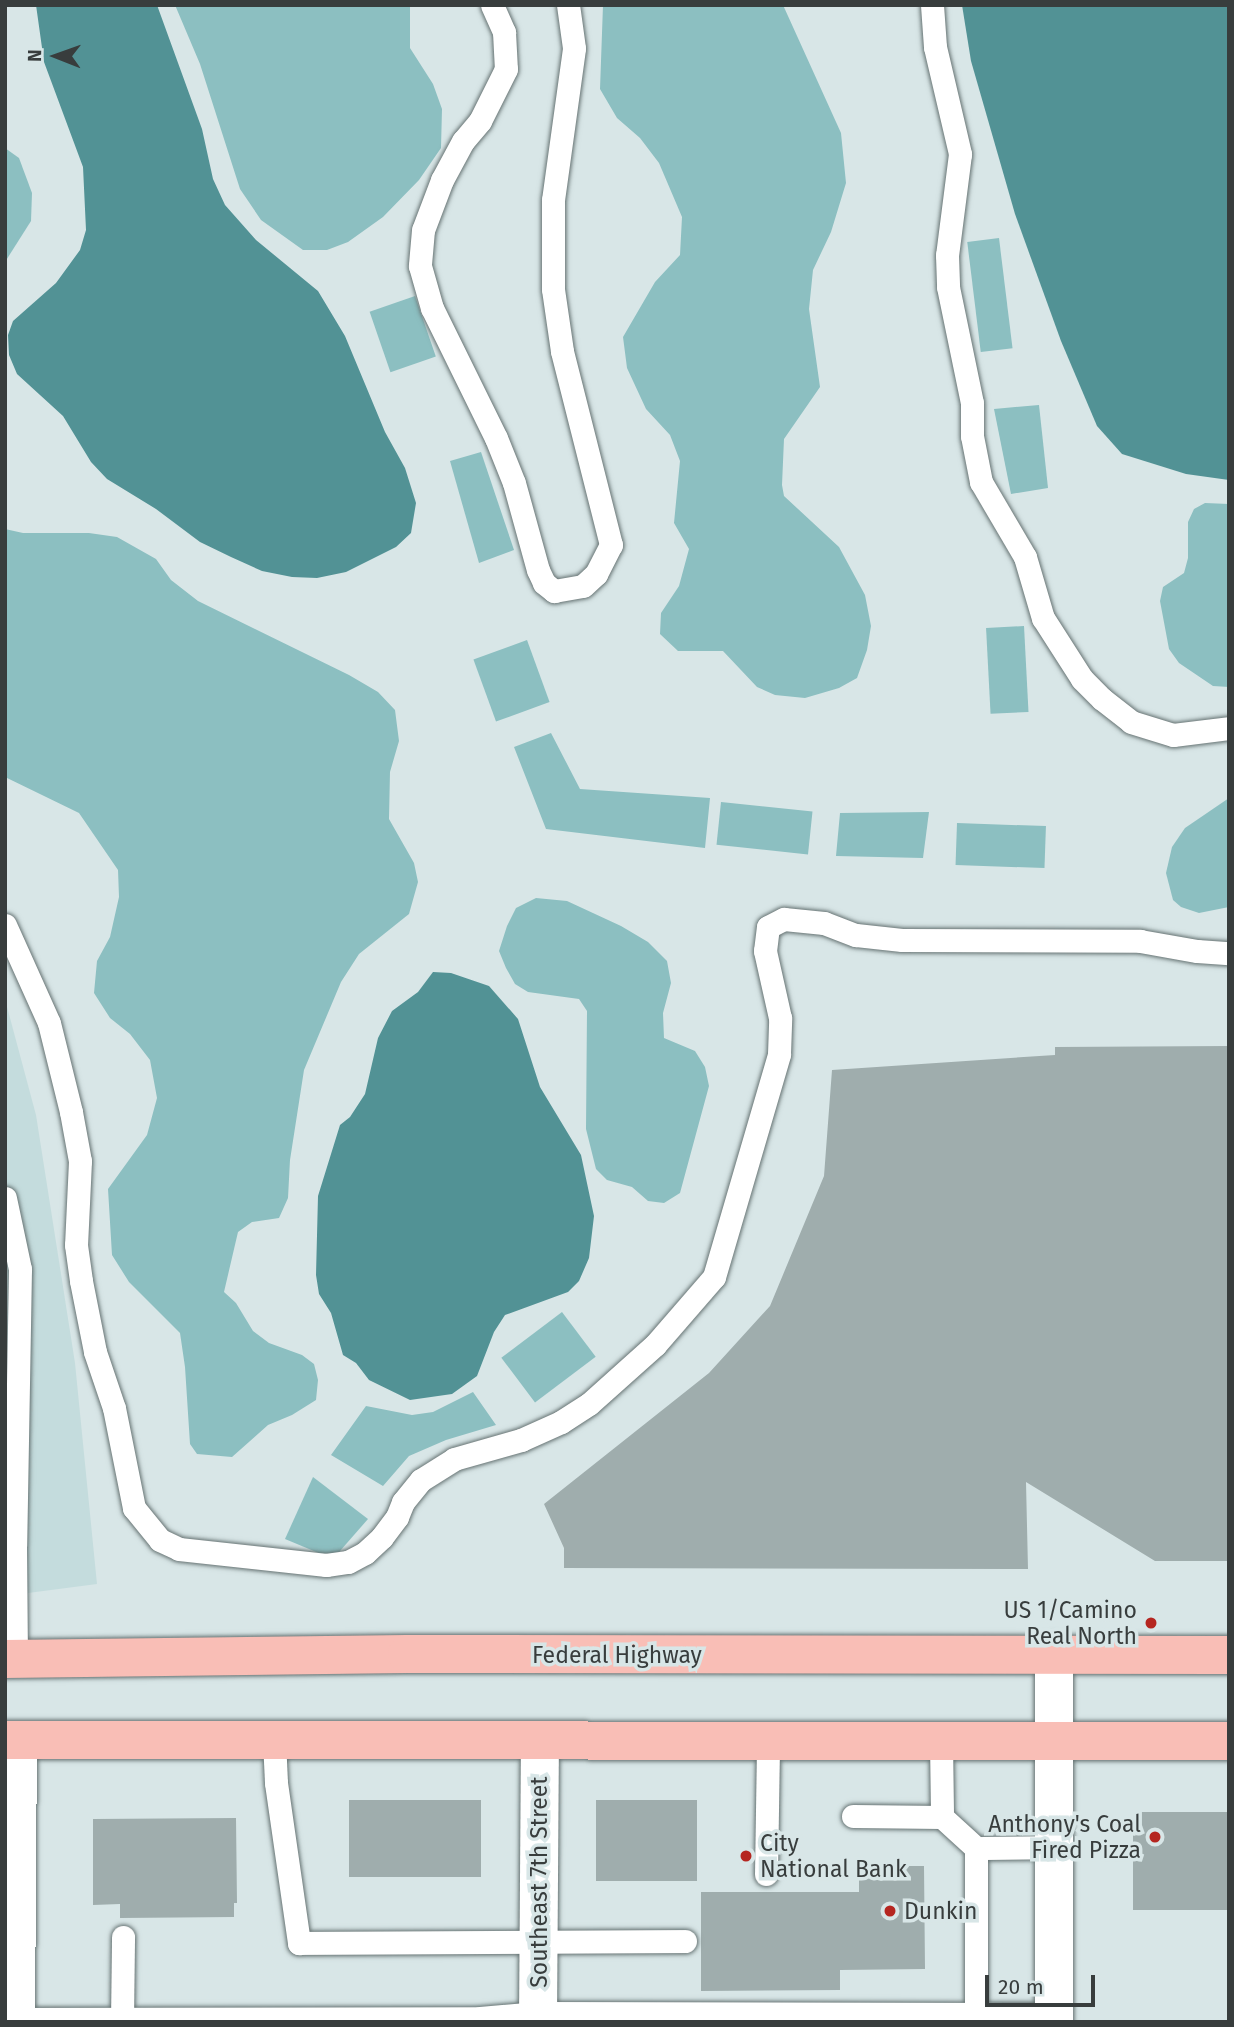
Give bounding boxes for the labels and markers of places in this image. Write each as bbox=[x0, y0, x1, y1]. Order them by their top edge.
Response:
place label: US 1/Camino Real North bbox=[1004, 1596, 1137, 1650]
marker: US 1/Camino Real North bbox=[1143, 1615, 1159, 1631]
place label: Anthony's Coal Fired Pizza bbox=[988, 1810, 1141, 1864]
place label: City National Bank bbox=[760, 1829, 907, 1883]
marker: Anthony's Coal Fired Pizza bbox=[1147, 1829, 1163, 1845]
marker: City National Bank bbox=[738, 1848, 754, 1864]
place label: Dunkin bbox=[904, 1897, 977, 1925]
marker: Dunkin bbox=[882, 1903, 898, 1919]

